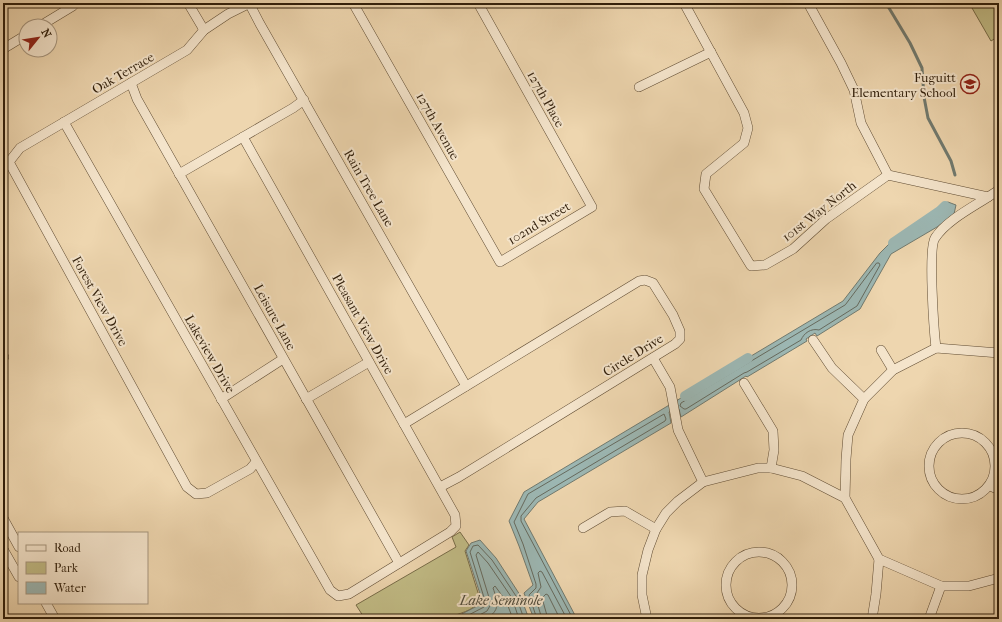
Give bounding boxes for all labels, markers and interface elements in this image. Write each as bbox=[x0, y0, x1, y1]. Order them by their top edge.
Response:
north arrow bbox=[18, 18, 58, 58]
text: N bbox=[39, 26, 54, 41]
street label: Oak Terrace bbox=[89, 49, 157, 97]
street label: 127th Place bbox=[524, 68, 568, 130]
place label: Fuguitt Elementary School bbox=[851, 70, 956, 100]
school or university icon: Fuguitt Elementary School bbox=[959, 73, 981, 95]
street label: 127th Avenue bbox=[413, 90, 463, 163]
street label: Rain Tree Lane bbox=[341, 147, 397, 230]
street label: 101st Way North bbox=[779, 177, 859, 244]
street label: 102nd Street bbox=[505, 198, 573, 247]
street label: Forest View Drive bbox=[69, 254, 131, 349]
street label: Pleasant View Drive bbox=[329, 271, 397, 377]
street label: Leisure Lane bbox=[251, 282, 299, 353]
street label: Lakeview Drive bbox=[182, 312, 239, 396]
street label: Circle Drive bbox=[600, 330, 666, 379]
legend bbox=[18, 532, 148, 604]
text: Road bbox=[54, 541, 81, 555]
text: Park bbox=[54, 561, 79, 575]
text: Water bbox=[53, 581, 87, 595]
water label: Lake Seminole bbox=[459, 592, 543, 609]

